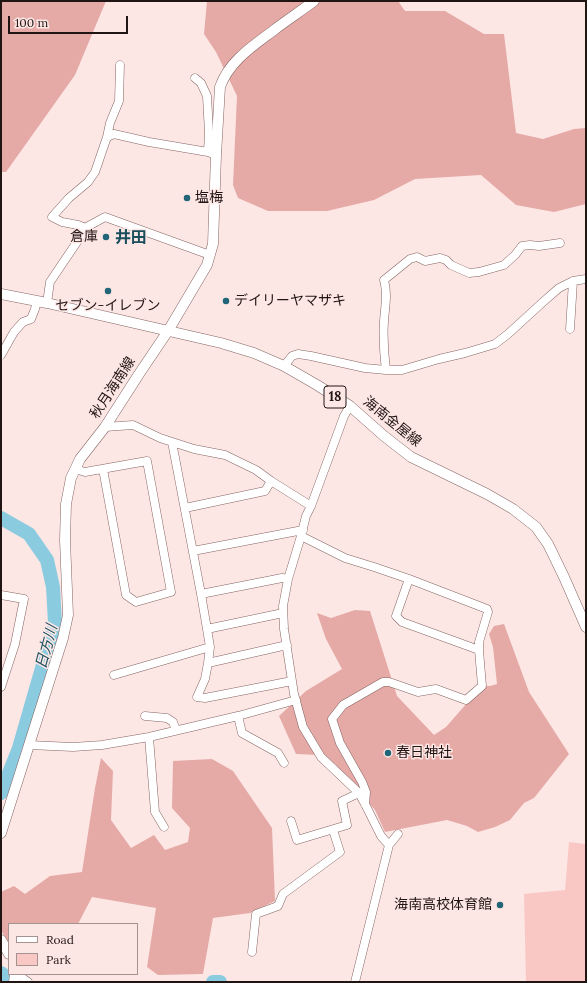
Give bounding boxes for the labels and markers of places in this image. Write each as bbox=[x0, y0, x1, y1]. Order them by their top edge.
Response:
place label: 塩梅 bbox=[195, 190, 223, 206]
marker: 塩梅 bbox=[182, 193, 192, 203]
place label: 倉庫 bbox=[70, 229, 98, 245]
marker: 倉庫 bbox=[101, 232, 111, 242]
marker: セブン-イレブン bbox=[103, 286, 113, 296]
place label: デイリーヤマザキ bbox=[234, 293, 346, 309]
marker: デイリーヤマザキ bbox=[221, 296, 231, 306]
place label: セブン-イレブン bbox=[56, 298, 160, 314]
place label: 春日神社 bbox=[396, 745, 452, 761]
marker: 春日神社 bbox=[383, 748, 393, 758]
place label: 海南高校体育館 bbox=[394, 897, 492, 913]
marker: 海南高校体育館 bbox=[495, 900, 505, 910]

